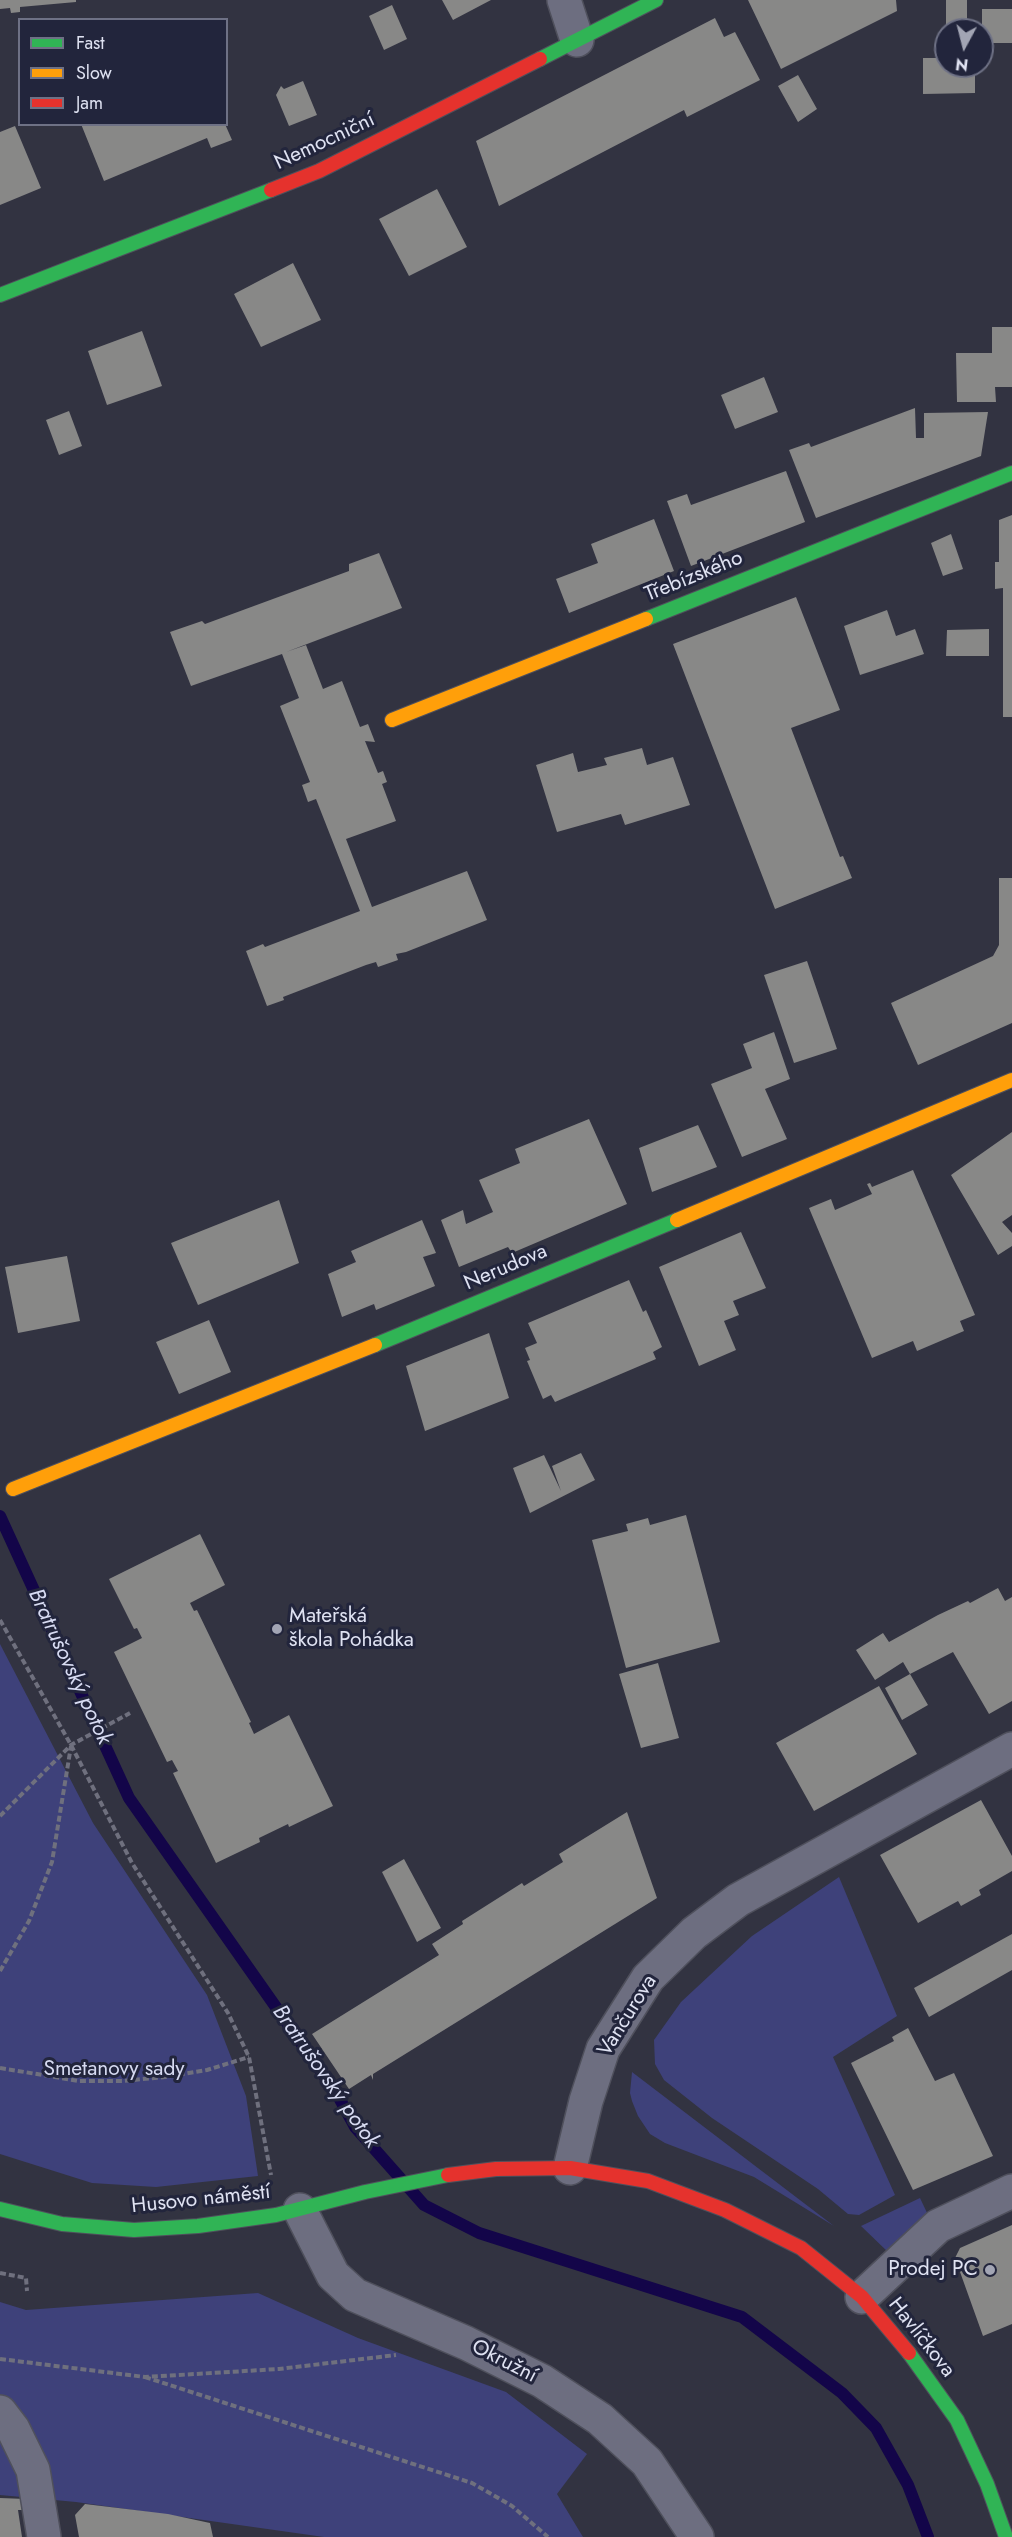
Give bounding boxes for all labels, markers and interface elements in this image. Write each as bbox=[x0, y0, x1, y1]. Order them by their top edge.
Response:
legend bbox=[18, 18, 228, 126]
north arrow bbox=[934, 18, 994, 78]
text: Fast bbox=[76, 30, 105, 56]
text: N bbox=[954, 52, 970, 77]
text: Slow bbox=[76, 60, 112, 86]
text: Jam bbox=[76, 90, 103, 116]
street label: Nemocniční bbox=[271, 108, 379, 176]
street label: Třebízského bbox=[641, 546, 747, 608]
street label: Nerudova bbox=[461, 1239, 551, 1297]
water label: Bratrušovský potok bbox=[21, 1585, 117, 1749]
place label: Mateřská škola Pohádka bbox=[289, 1604, 414, 1654]
marker: Mateřská škola Pohádka bbox=[270, 1622, 284, 1636]
street label: Vančurova bbox=[593, 1971, 663, 2061]
water label: Bratrušovský potok bbox=[266, 2000, 384, 2154]
park label: Smetanovy sady bbox=[43, 2057, 185, 2083]
street label: Husovo náměstí bbox=[130, 2180, 272, 2220]
place label: Prodej PC bbox=[888, 2257, 978, 2283]
marker: Prodej PC bbox=[983, 2263, 997, 2277]
street label: Havlíčkova bbox=[882, 2293, 960, 2383]
street label: Okružní bbox=[467, 2335, 541, 2389]

